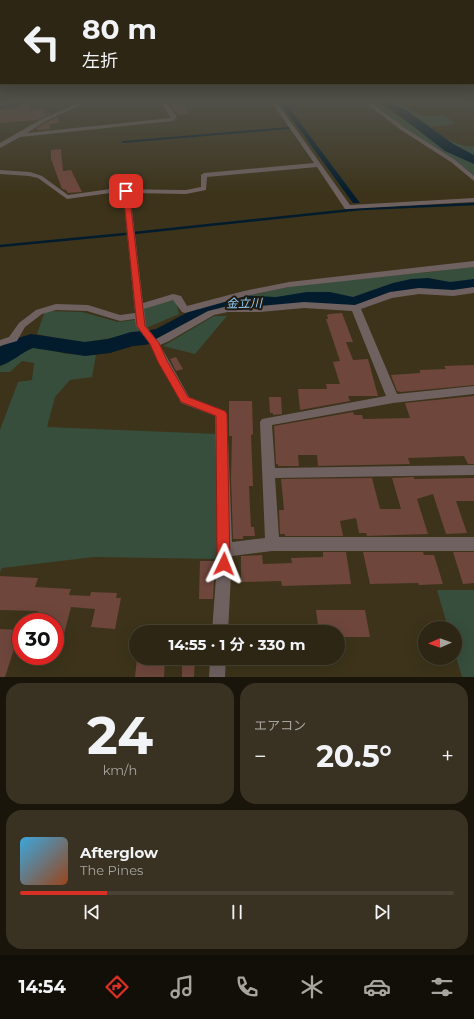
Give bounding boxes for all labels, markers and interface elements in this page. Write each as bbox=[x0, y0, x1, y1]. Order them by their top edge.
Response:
text: 80 m bbox=[82, 12, 157, 46]
icon: left bbox=[16, 16, 68, 68]
text: 左折 bbox=[82, 50, 118, 72]
pin bbox=[109, 174, 143, 208]
icon: arrive bbox=[115, 180, 137, 202]
water label: 金立川 bbox=[226, 295, 264, 311]
position arrow bbox=[203, 543, 245, 585]
speed limit sign: 30 bbox=[12, 613, 64, 665]
north arrow bbox=[418, 621, 462, 665]
map controls bbox=[418, 621, 462, 665]
text: 14:55 · 1 分 · 330 m bbox=[168, 635, 306, 654]
text: 24 bbox=[87, 704, 153, 767]
text: エアコン bbox=[254, 717, 306, 733]
text: 20.5° bbox=[316, 738, 392, 775]
text: − bbox=[254, 743, 267, 770]
text: + bbox=[441, 743, 454, 770]
text: km/h bbox=[103, 762, 137, 778]
text: Afterglow bbox=[80, 843, 158, 862]
text: The Pines bbox=[80, 862, 143, 878]
icon: previous bbox=[81, 901, 103, 923]
icon: pause bbox=[226, 901, 248, 923]
icon: next bbox=[371, 901, 393, 923]
icon: directions bbox=[103, 973, 131, 1001]
icon: music bbox=[168, 973, 196, 1001]
icon: phone bbox=[233, 973, 261, 1001]
icon: climate bbox=[298, 973, 326, 1001]
icon: car bbox=[363, 973, 391, 1001]
icon: filters bbox=[428, 973, 456, 1001]
text: 14:54 bbox=[18, 976, 66, 998]

